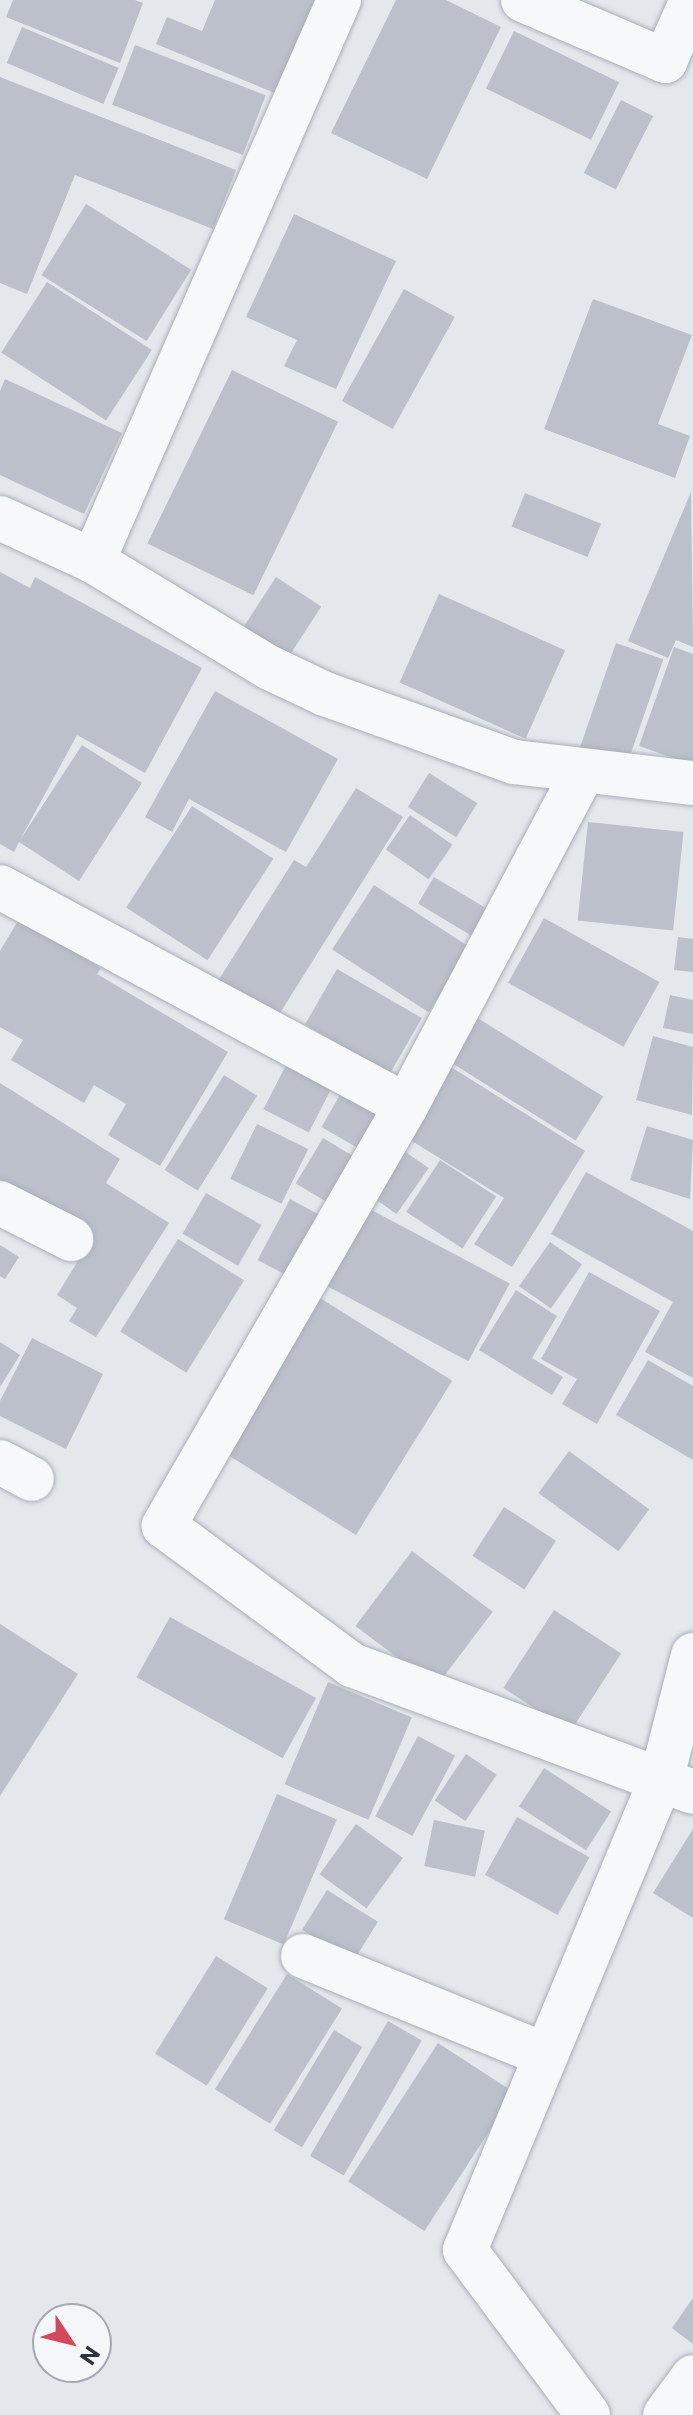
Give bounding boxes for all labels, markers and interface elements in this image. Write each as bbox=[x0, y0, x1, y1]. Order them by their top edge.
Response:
north arrow bbox=[32, 2303, 112, 2383]
text: N bbox=[75, 2341, 106, 2370]

